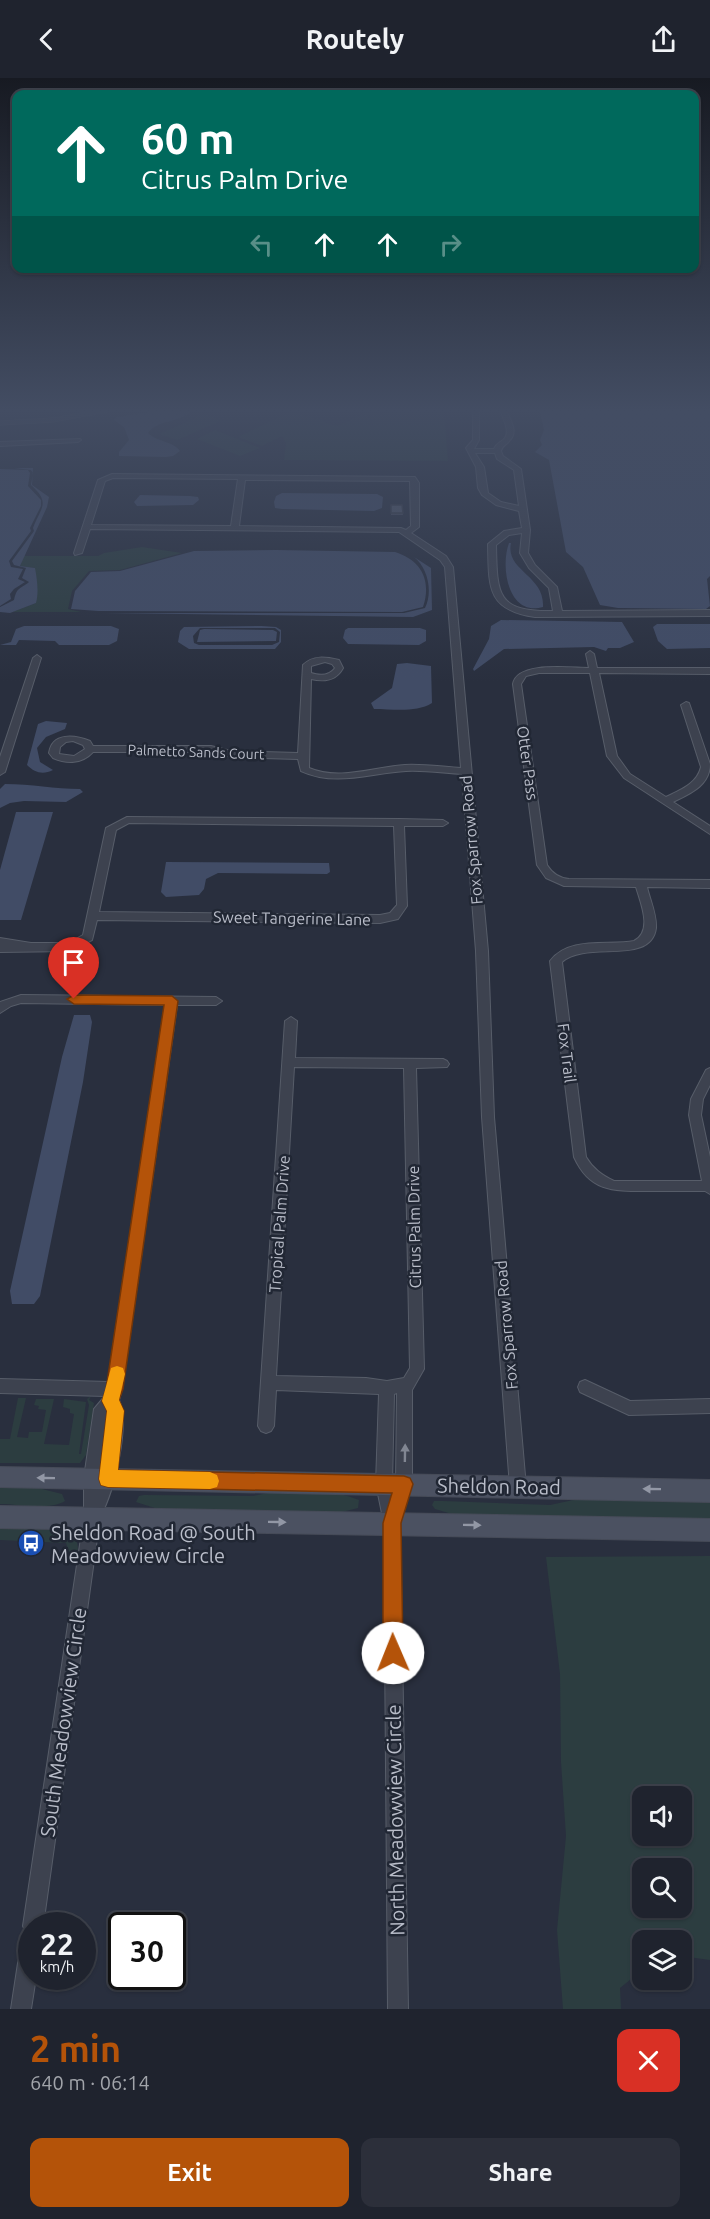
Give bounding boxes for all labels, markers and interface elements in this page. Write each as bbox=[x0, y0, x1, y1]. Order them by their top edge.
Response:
icon: back bbox=[30, 23, 63, 56]
icon: share bbox=[647, 23, 680, 56]
text: Routely bbox=[306, 24, 404, 54]
icon: ahead bbox=[42, 114, 120, 192]
text: 60 m bbox=[141, 115, 235, 162]
text: Citrus Palm Drive bbox=[141, 164, 348, 194]
icon: left bbox=[245, 228, 278, 261]
icon: ahead bbox=[308, 228, 341, 261]
icon: ahead bbox=[371, 228, 404, 261]
icon: right bbox=[434, 228, 467, 261]
street label: Otter Pass bbox=[514, 725, 542, 801]
street label: Palmetto Sands Court bbox=[127, 742, 265, 762]
street label: Fox Sparrow Road bbox=[456, 775, 486, 905]
street label: Sweet Tangerine Lane bbox=[213, 908, 371, 928]
pin bbox=[48, 937, 99, 999]
icon: arrive bbox=[57, 946, 90, 979]
street label: Fox Trail bbox=[554, 1022, 580, 1084]
street label: Tropical Palm Drive bbox=[265, 1155, 293, 1293]
street label: Citrus Palm Drive bbox=[404, 1165, 424, 1289]
street label: Fox Sparrow Road bbox=[491, 1260, 521, 1390]
one-way arrow bbox=[400, 1443, 409, 1462]
one-way arrow bbox=[36, 1473, 55, 1482]
street label: Sheldon Road bbox=[437, 1473, 561, 1499]
one-way arrow bbox=[642, 1485, 661, 1494]
one-way arrow bbox=[267, 1517, 286, 1527]
one-way arrow bbox=[462, 1520, 481, 1530]
place label: Sheldon Road @ South Meadowview Circle bbox=[51, 1521, 256, 1567]
bus stop icon: Sheldon Road @ South Meadowview Circle bbox=[16, 1528, 46, 1558]
street label: South Meadowview Circle bbox=[36, 1606, 90, 1838]
position arrow bbox=[361, 1621, 425, 1685]
street label: North Meadowview Circle bbox=[381, 1704, 409, 1936]
map controls bbox=[632, 1786, 692, 1990]
button: sound bbox=[632, 1786, 692, 1846]
button: search bbox=[632, 1858, 692, 1918]
speed limit sign: 30 bbox=[108, 1912, 186, 1990]
text: 22 bbox=[40, 1927, 74, 1961]
button: layers bbox=[632, 1930, 692, 1990]
text: km/h bbox=[40, 1958, 74, 1975]
text: 2 min bbox=[30, 2028, 121, 2069]
button: close bbox=[617, 2029, 680, 2092]
text: 640 m · 06:14 bbox=[30, 2071, 150, 2094]
button: Exit bbox=[30, 2138, 349, 2207]
button: Share bbox=[361, 2138, 680, 2207]

